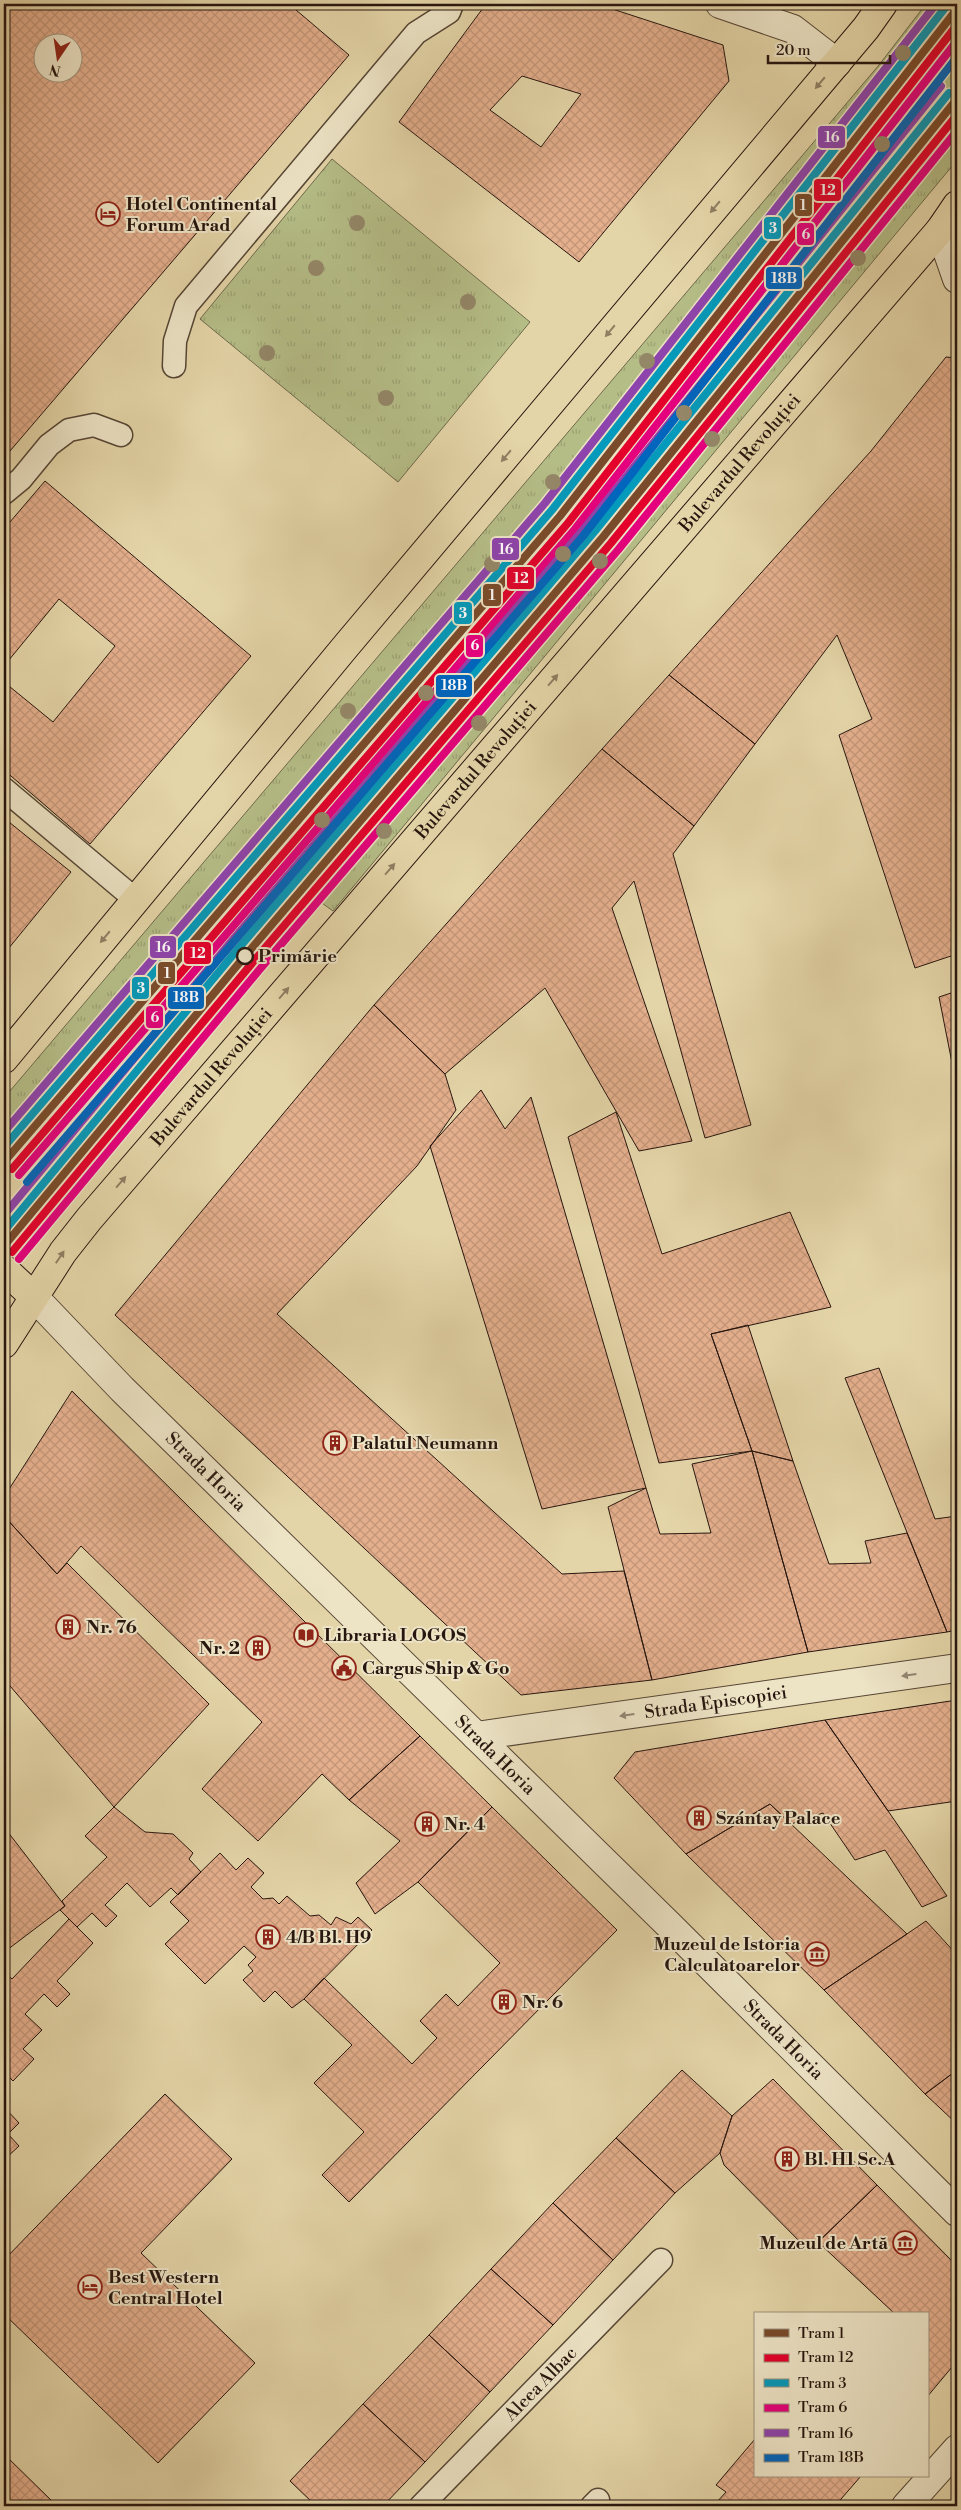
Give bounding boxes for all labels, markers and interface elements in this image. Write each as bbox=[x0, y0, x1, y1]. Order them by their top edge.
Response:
north arrow bbox=[32, 32, 82, 82]
scale bar bbox=[768, 32, 891, 64]
text: 20 m bbox=[776, 41, 811, 60]
text: N bbox=[48, 60, 63, 80]
one-way arrow bbox=[815, 77, 826, 89]
line badge: 16 bbox=[817, 125, 846, 149]
text: 16 bbox=[824, 129, 840, 147]
line badge: 12 bbox=[813, 178, 842, 202]
text: 12 bbox=[820, 182, 836, 200]
place label: Hotel Continental Forum Arad bbox=[126, 193, 277, 237]
line badge: 1 bbox=[794, 193, 813, 217]
text: 1 bbox=[800, 197, 807, 215]
hotel icon: Hotel Continental Forum Arad bbox=[95, 201, 121, 227]
one-way arrow bbox=[710, 201, 721, 213]
line badge: 3 bbox=[763, 216, 782, 240]
text: 3 bbox=[769, 220, 777, 238]
line badge: 6 bbox=[796, 222, 815, 246]
text: 6 bbox=[802, 226, 811, 244]
line badge: 18B bbox=[765, 266, 803, 290]
text: 18B bbox=[771, 270, 797, 288]
one-way arrow bbox=[605, 325, 616, 338]
street label: Bulevardul Revoluției bbox=[674, 389, 806, 538]
one-way arrow bbox=[501, 449, 512, 462]
line badge: 16 bbox=[491, 537, 520, 561]
text: 16 bbox=[498, 541, 514, 559]
line badge: 12 bbox=[506, 566, 535, 590]
text: 12 bbox=[513, 570, 529, 588]
line badge: 1 bbox=[482, 583, 502, 607]
text: 1 bbox=[489, 587, 496, 605]
line badge: 3 bbox=[453, 601, 473, 625]
text: 3 bbox=[459, 605, 467, 623]
line badge: 6 bbox=[465, 634, 484, 658]
text: 6 bbox=[471, 637, 480, 655]
one-way arrow bbox=[547, 673, 558, 686]
line badge: 18B bbox=[435, 674, 473, 698]
text: 18B bbox=[441, 677, 467, 695]
street label: Bulevardul Revoluției bbox=[409, 696, 542, 845]
one-way arrow bbox=[384, 863, 395, 876]
one-way arrow bbox=[100, 931, 111, 943]
line badge: 16 bbox=[149, 935, 177, 959]
text: 16 bbox=[155, 939, 171, 957]
line badge: 12 bbox=[183, 941, 212, 965]
text: 12 bbox=[190, 945, 206, 963]
place label: Primărie bbox=[258, 945, 337, 968]
marker: Primărie bbox=[236, 947, 254, 965]
line badge: 1 bbox=[157, 961, 176, 985]
text: 1 bbox=[164, 965, 171, 983]
line badge: 3 bbox=[131, 976, 150, 1000]
text: 3 bbox=[137, 980, 145, 998]
line badge: 18B bbox=[167, 986, 205, 1010]
one-way arrow bbox=[278, 987, 290, 999]
text: 18B bbox=[173, 989, 199, 1007]
street label: Bulevardul Revoluției bbox=[145, 1003, 278, 1152]
line badge: 6 bbox=[145, 1005, 164, 1029]
text: 6 bbox=[151, 1009, 160, 1027]
one-way arrow bbox=[115, 1177, 127, 1189]
one-way arrow bbox=[55, 1250, 65, 1264]
street label: Strada Horia bbox=[160, 1427, 252, 1517]
building icon: Palatul Neumann bbox=[322, 1430, 348, 1456]
place label: Palatul Neumann bbox=[352, 1432, 498, 1455]
building icon: Nr. 76 bbox=[55, 1614, 81, 1640]
place label: Nr. 76 bbox=[86, 1616, 137, 1639]
library icon: Libraria LOGOS bbox=[293, 1622, 319, 1648]
place label: Libraria LOGOS bbox=[324, 1624, 466, 1647]
building icon: Nr. 2 bbox=[245, 1635, 271, 1661]
place label: Nr. 2 bbox=[199, 1637, 240, 1660]
public building icon: Cargus Ship & Go bbox=[331, 1655, 357, 1681]
place label: Cargus Ship & Go bbox=[362, 1657, 510, 1680]
one-way arrow bbox=[901, 1671, 917, 1679]
street label: Strada Episcopiei bbox=[643, 1681, 789, 1724]
street label: Strada Horia bbox=[450, 1710, 541, 1801]
one-way arrow bbox=[618, 1711, 634, 1719]
building icon: Szántay Palace bbox=[686, 1805, 712, 1831]
place label: Szántay Palace bbox=[716, 1807, 841, 1830]
building icon: Nr. 4 bbox=[414, 1811, 440, 1837]
place label: Nr. 4 bbox=[444, 1813, 486, 1836]
building icon: 4/B Bl. H9 bbox=[255, 1924, 281, 1950]
place label: 4/B Bl. H9 bbox=[286, 1926, 371, 1949]
place label: Muzeul de Istoria Calculatoarelor bbox=[653, 1933, 800, 1977]
museum icon: Muzeul de Istoria Calculatoarelor bbox=[804, 1941, 830, 1967]
building icon: Nr. 6 bbox=[491, 1989, 517, 2015]
place label: Nr. 6 bbox=[522, 1991, 563, 2014]
street label: Strada Horia bbox=[738, 1995, 829, 2085]
building icon: Bl. H1 Sc.A bbox=[774, 2146, 800, 2172]
place label: Bl. H1 Sc.A bbox=[804, 2148, 896, 2171]
museum icon: Muzeul de Artă bbox=[892, 2230, 918, 2256]
place label: Muzeul de Artă bbox=[759, 2232, 888, 2255]
place label: Best Western Central Hotel bbox=[108, 2266, 223, 2310]
hotel icon: Best Western Central Hotel bbox=[77, 2274, 103, 2300]
legend bbox=[754, 2312, 928, 2478]
text: Tram 1 bbox=[798, 2324, 845, 2343]
street label: Aleea Albac bbox=[499, 2342, 582, 2427]
text: Tram 12 bbox=[798, 2348, 853, 2367]
text: Tram 3 bbox=[798, 2374, 846, 2393]
text: Tram 6 bbox=[798, 2398, 847, 2417]
text: Tram 16 bbox=[798, 2424, 853, 2443]
text: Tram 18B bbox=[798, 2448, 864, 2467]

